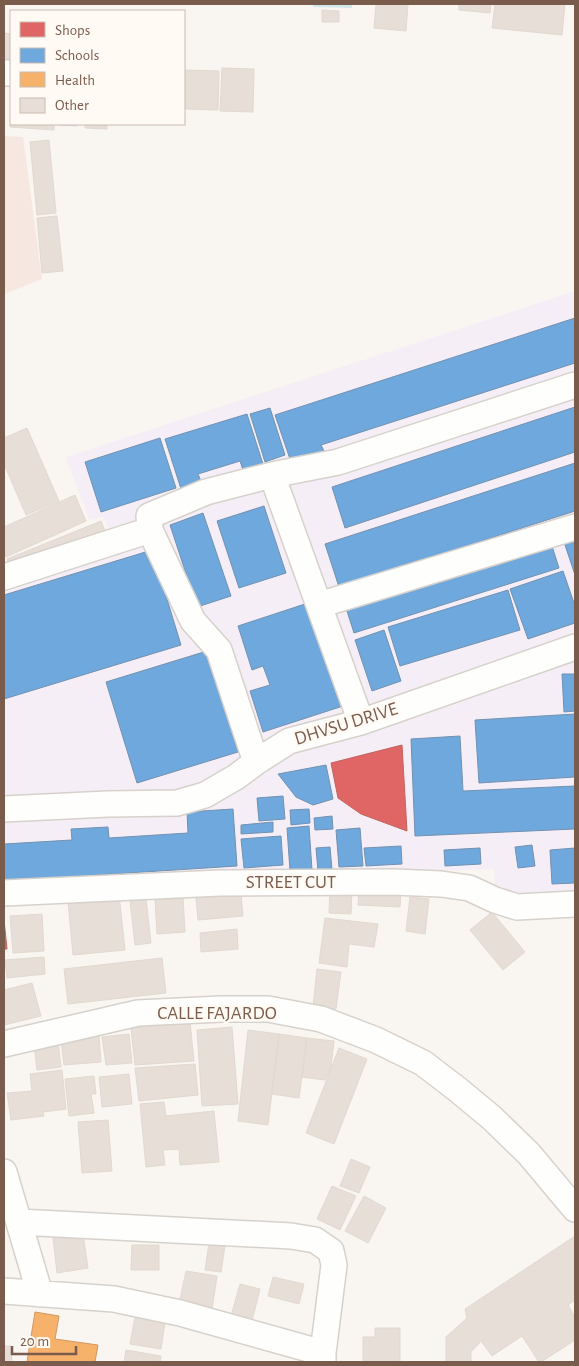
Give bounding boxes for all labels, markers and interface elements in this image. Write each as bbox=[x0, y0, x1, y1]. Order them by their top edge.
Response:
legend bbox=[10, 10, 185, 125]
text: Shops bbox=[55, 23, 90, 38]
text: Schools bbox=[55, 48, 99, 63]
text: Health bbox=[55, 73, 95, 88]
text: Other bbox=[55, 98, 89, 113]
street label: DHVSU DRIVE bbox=[292, 699, 400, 749]
street label: STREET CUT bbox=[246, 873, 336, 892]
street label: CALLE FAJARDO bbox=[157, 1004, 277, 1023]
scale bar bbox=[12, 1324, 76, 1356]
text: 20 m bbox=[20, 1334, 49, 1349]

